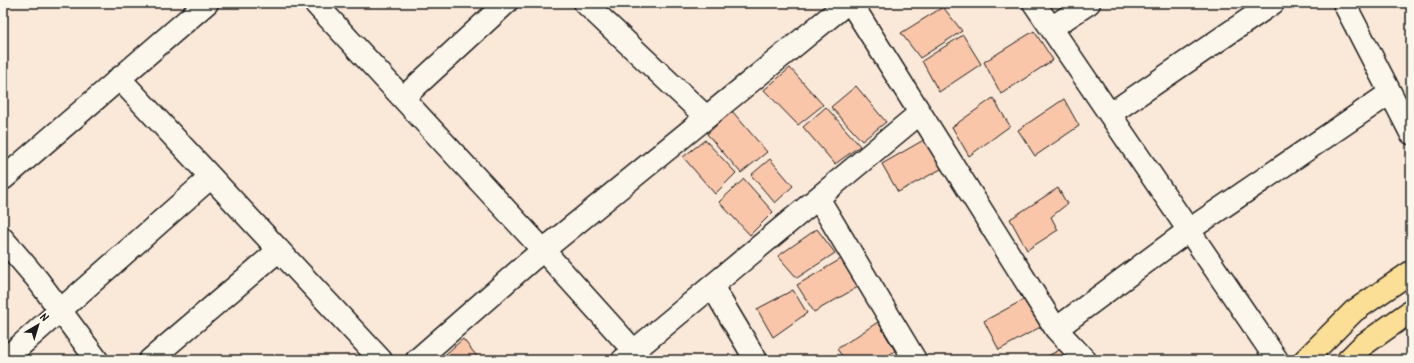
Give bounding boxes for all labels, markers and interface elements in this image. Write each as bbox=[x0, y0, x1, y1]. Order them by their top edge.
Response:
north arrow bbox=[18, 305, 58, 345]
text: N bbox=[35, 309, 52, 327]

